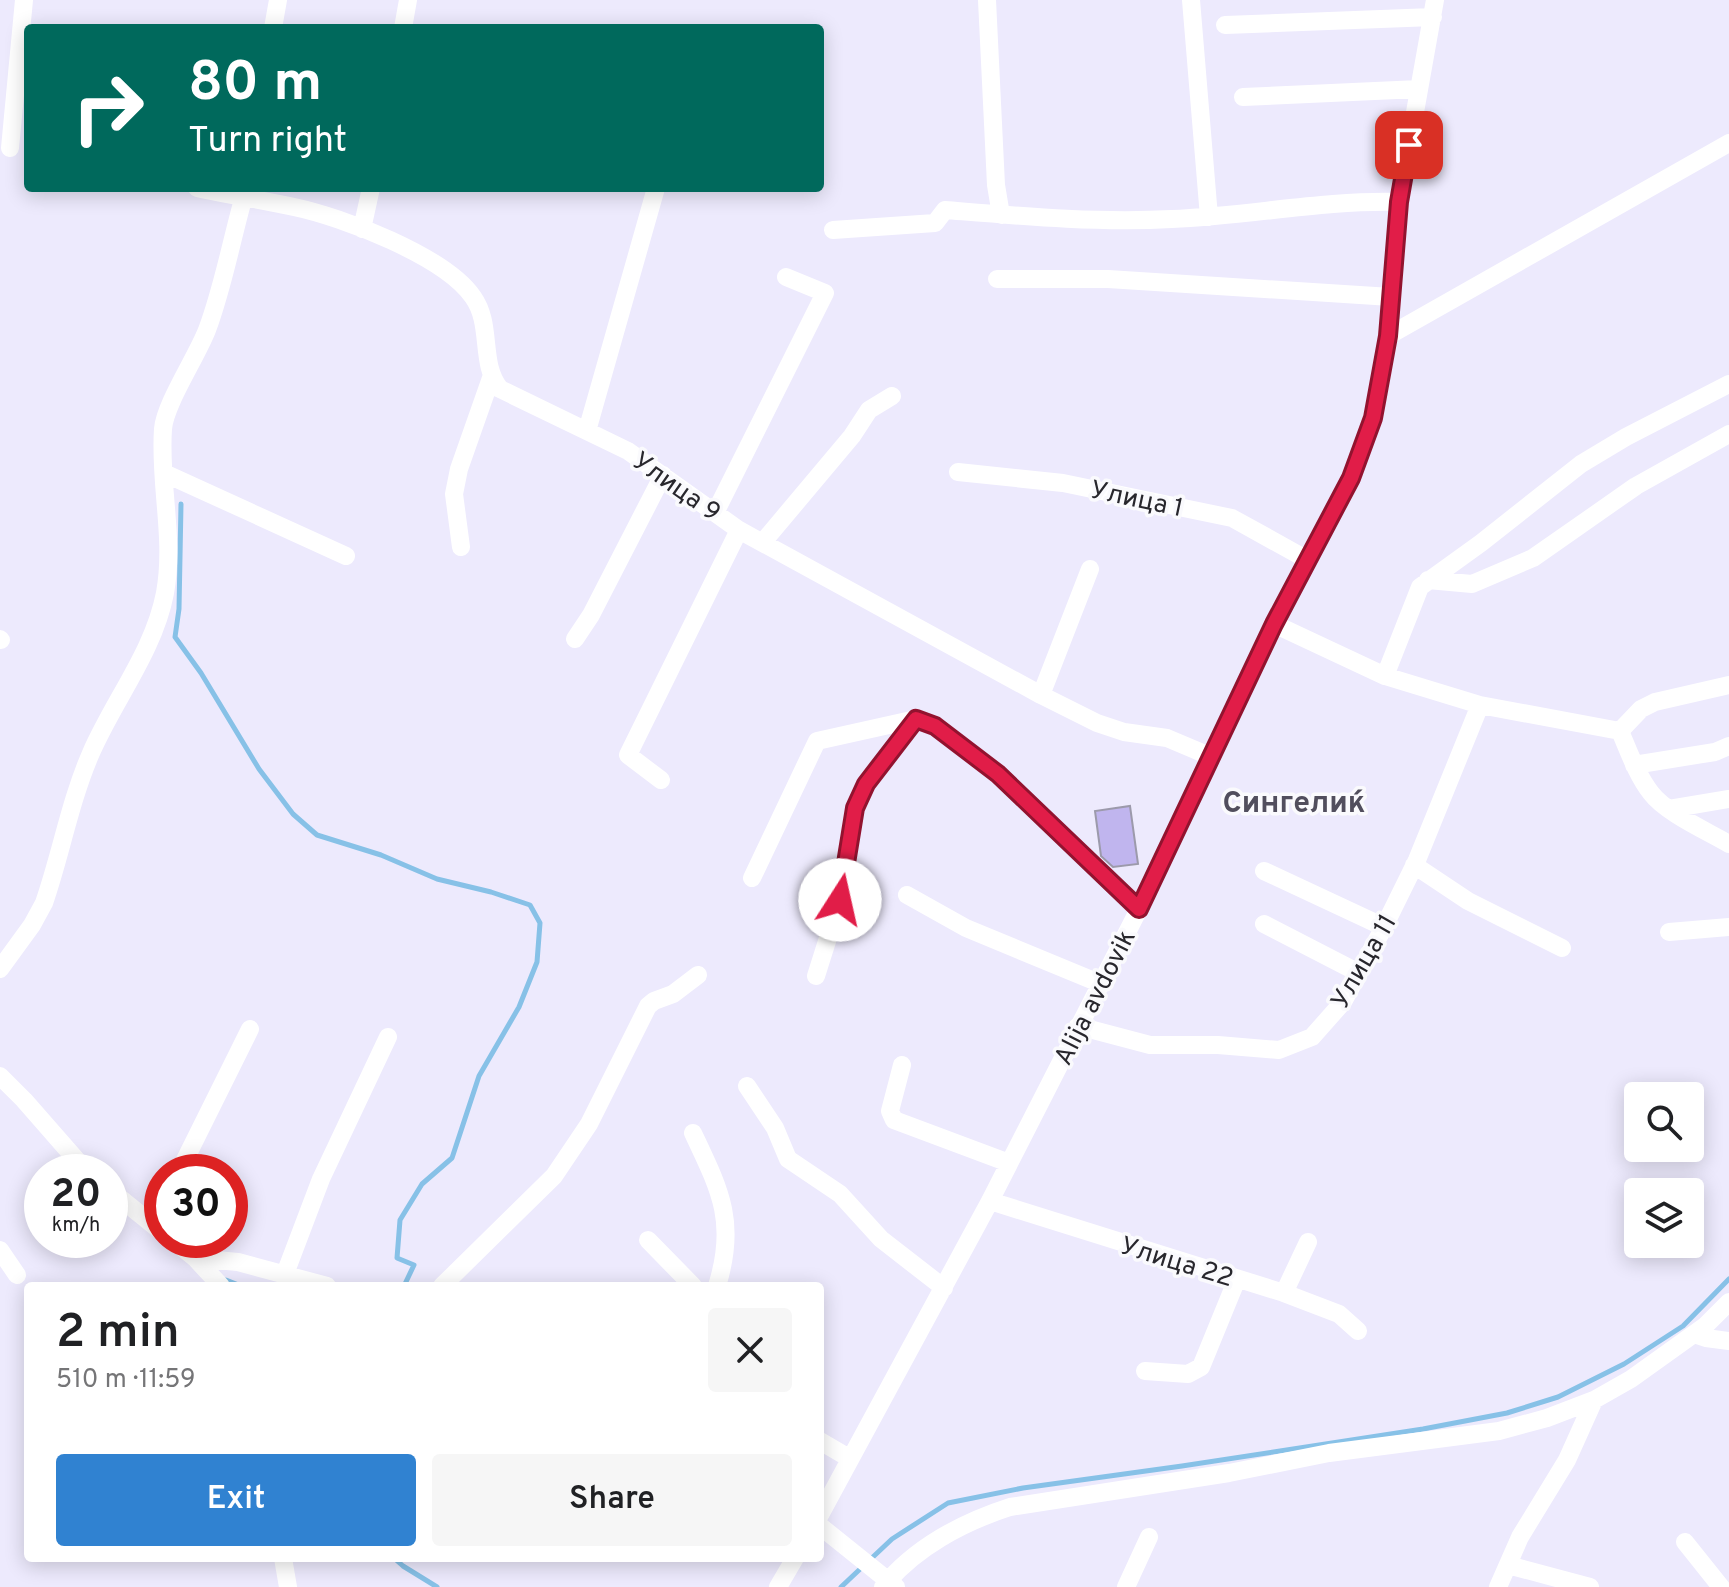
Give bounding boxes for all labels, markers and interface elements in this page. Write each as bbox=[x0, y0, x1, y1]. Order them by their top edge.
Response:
text: 80 m bbox=[188, 50, 322, 120]
icon: right bbox=[56, 56, 160, 160]
pin bbox=[1375, 111, 1443, 179]
text: Turn right bbox=[188, 119, 347, 165]
icon: arrive bbox=[1387, 123, 1431, 167]
street label: Улица 9 bbox=[625, 446, 726, 530]
street label: Улица 1 bbox=[1087, 474, 1186, 526]
district label: Сингелиќ bbox=[1223, 786, 1365, 823]
position arrow bbox=[798, 858, 882, 942]
street label: Улица 11 bbox=[1325, 909, 1405, 1016]
street label: Alija avdovik bbox=[1048, 925, 1144, 1071]
map controls bbox=[1624, 1082, 1704, 1258]
button: search bbox=[1624, 1082, 1704, 1162]
speed limit sign: 30 bbox=[144, 1154, 248, 1258]
text: 20 bbox=[51, 1171, 101, 1221]
button: layers bbox=[1624, 1178, 1704, 1258]
text: km/h bbox=[52, 1213, 100, 1239]
street label: Улица 22 bbox=[1116, 1231, 1237, 1296]
text: 2 min bbox=[56, 1304, 180, 1364]
button: close bbox=[708, 1308, 792, 1392]
text: 510 m · 11:59 bbox=[56, 1364, 196, 1397]
button: Exit bbox=[56, 1454, 416, 1546]
button: Share bbox=[432, 1454, 792, 1546]

